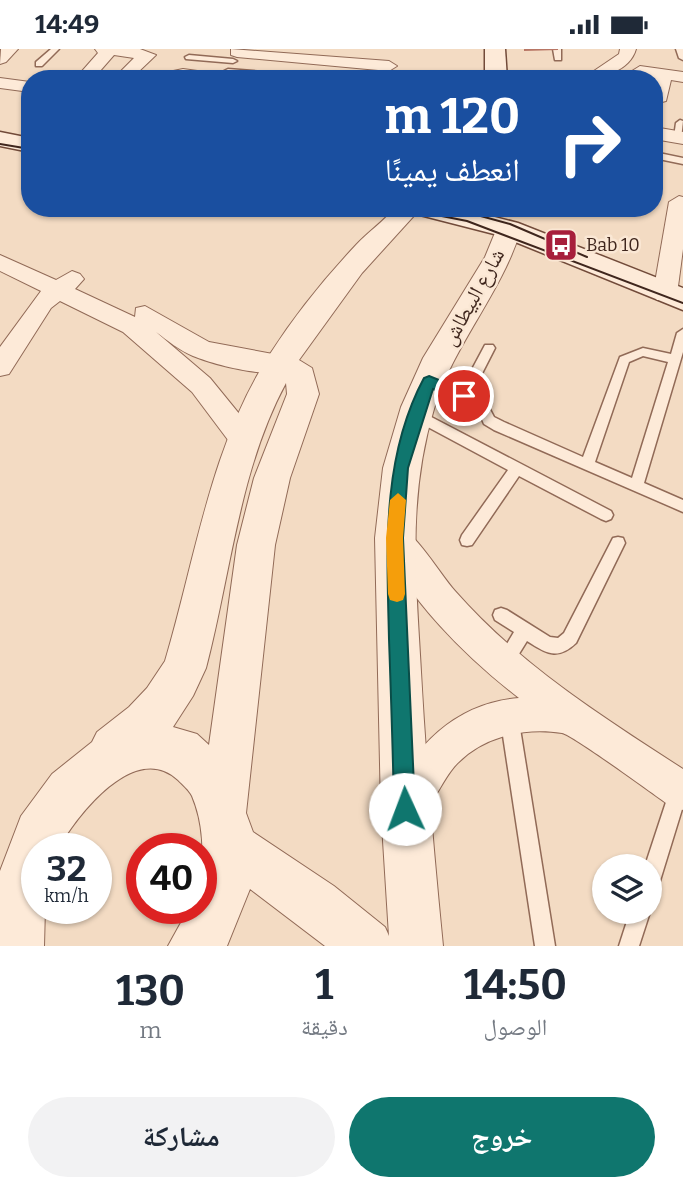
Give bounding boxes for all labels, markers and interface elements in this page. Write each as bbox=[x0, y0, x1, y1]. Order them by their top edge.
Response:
text: 14:49 bbox=[35, 9, 99, 40]
text: 120 m bbox=[385, 87, 520, 146]
icon: right bbox=[544, 98, 635, 189]
text: انعطف يمينًا bbox=[385, 151, 520, 189]
bus stop icon: Bab 10 bbox=[542, 226, 580, 264]
place label: Bab 10 bbox=[586, 234, 640, 256]
street label: شارع البيطاش bbox=[436, 244, 510, 350]
pin bbox=[434, 366, 494, 426]
icon: arrive bbox=[445, 377, 483, 415]
position arrow bbox=[368, 772, 442, 846]
speed limit sign: 40 bbox=[126, 833, 217, 924]
text: 32 bbox=[47, 848, 86, 890]
map controls bbox=[592, 854, 662, 924]
button: layers bbox=[592, 854, 662, 924]
text: km/h bbox=[44, 885, 89, 907]
text: 1 bbox=[315, 960, 334, 1010]
text: 14:50 bbox=[464, 960, 567, 1010]
text: 130 bbox=[116, 966, 185, 1016]
text: دقيقة bbox=[301, 1013, 348, 1041]
text: الوصول bbox=[484, 1013, 547, 1041]
text: m bbox=[140, 1016, 162, 1044]
button: مشاركة bbox=[28, 1097, 335, 1177]
button: خروج bbox=[349, 1097, 655, 1177]

